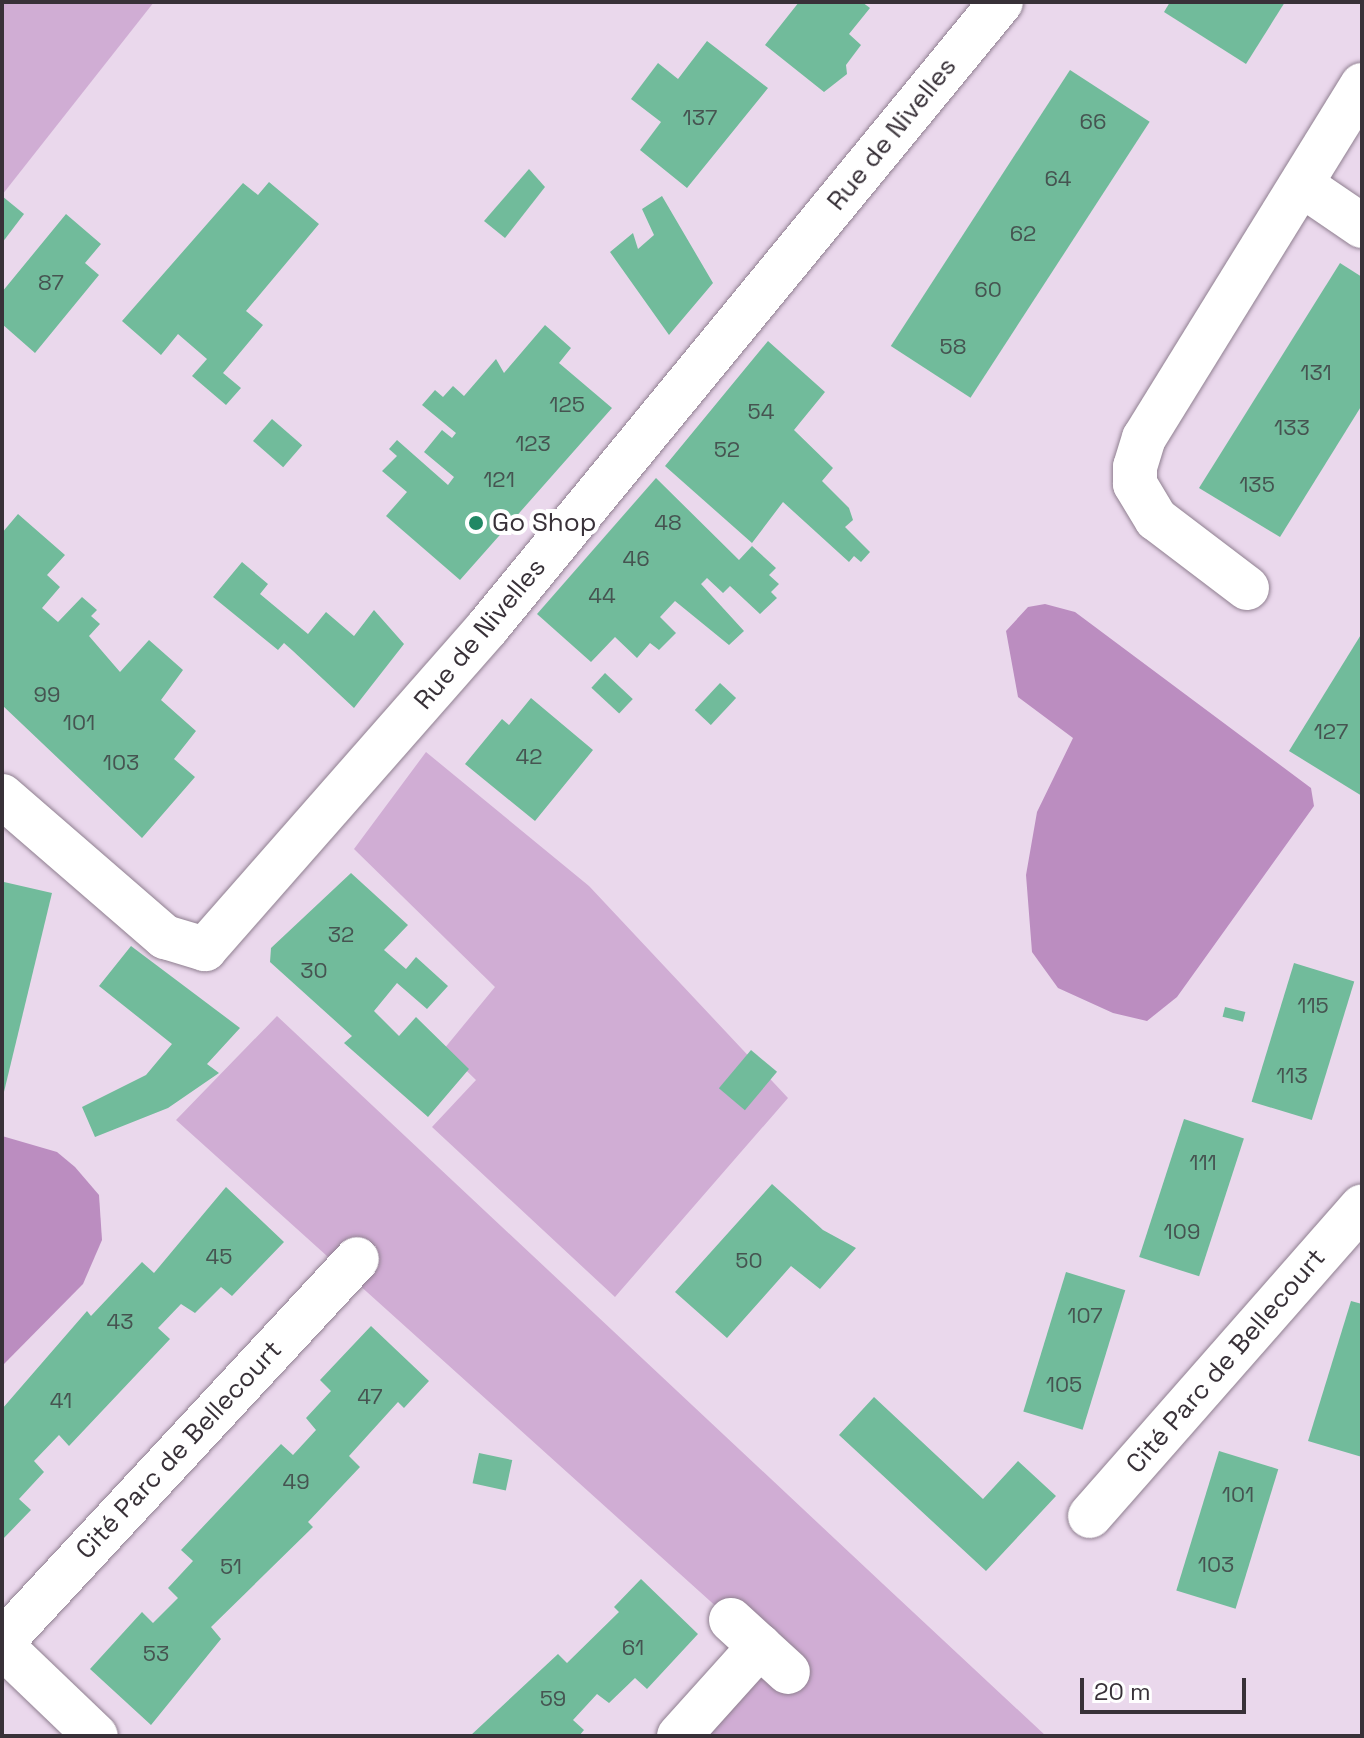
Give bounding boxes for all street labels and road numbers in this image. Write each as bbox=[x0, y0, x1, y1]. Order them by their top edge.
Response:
street label: Rue de Nivelles bbox=[821, 51, 963, 217]
street label: Rue de Nivelles bbox=[408, 552, 552, 716]
street label: Cité Parc de Bellecourt bbox=[1120, 1242, 1332, 1480]
street label: Cité Parc de Bellecourt bbox=[70, 1334, 288, 1566]

